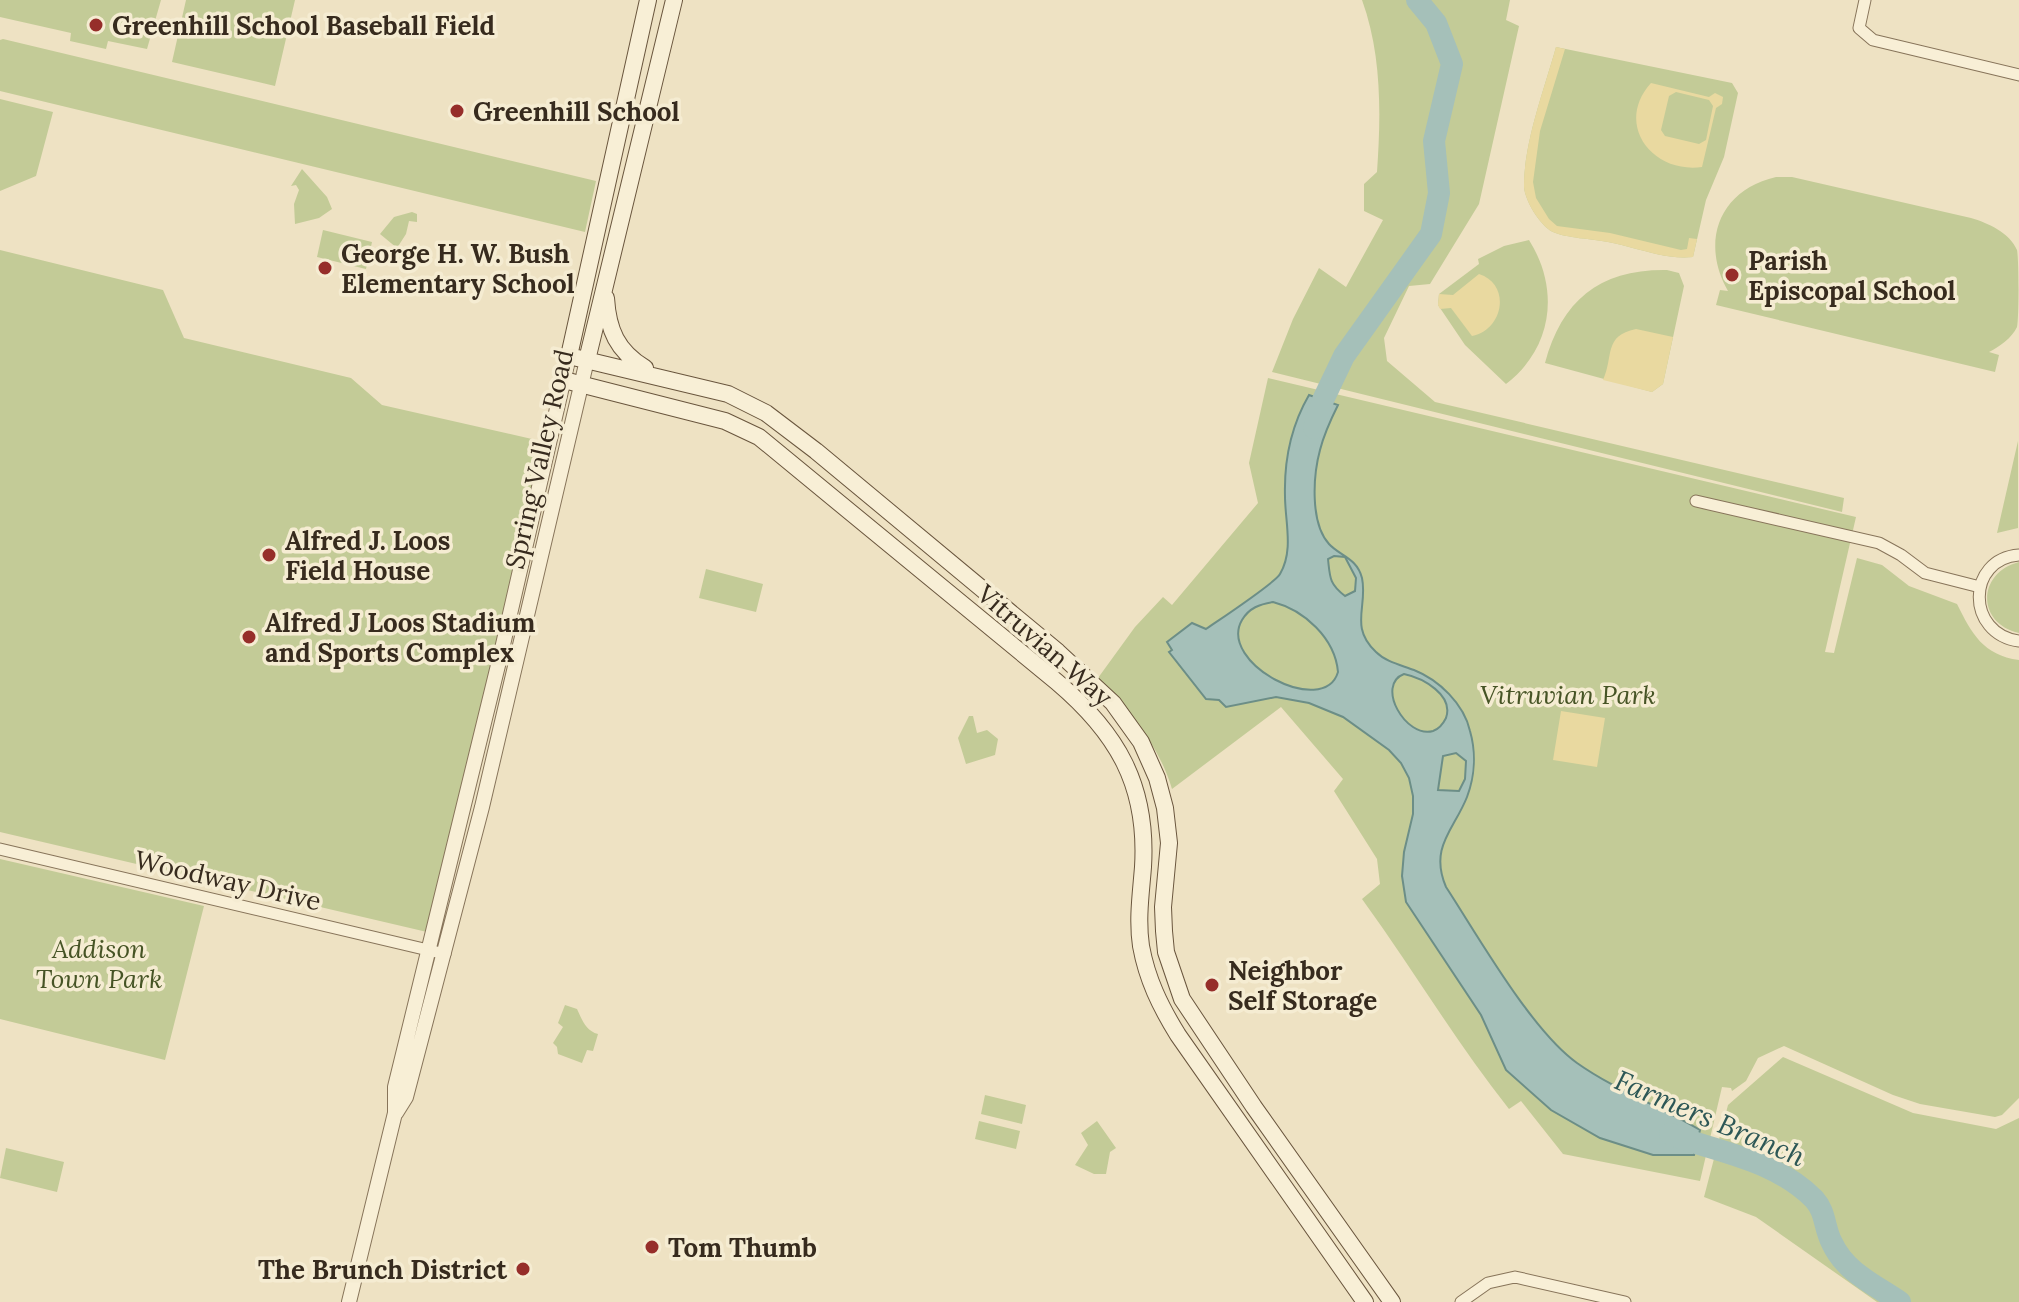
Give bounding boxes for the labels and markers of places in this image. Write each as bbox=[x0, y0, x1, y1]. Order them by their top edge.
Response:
place label: Greenhill School Baseball Field bbox=[112, 9, 495, 42]
marker: Greenhill School Baseball Field bbox=[87, 16, 105, 34]
place label: Greenhill School bbox=[473, 95, 680, 128]
marker: Greenhill School bbox=[448, 102, 466, 120]
place label: George H. W. Bush Elementary School bbox=[341, 237, 575, 300]
place label: Parish Episcopal School bbox=[1748, 244, 1956, 307]
marker: George H. W. Bush Elementary School bbox=[316, 259, 334, 277]
marker: Parish Episcopal School bbox=[1723, 266, 1741, 284]
place label: Alfred J. Loos Field House bbox=[285, 524, 450, 587]
marker: Alfred J. Loos Field House bbox=[260, 546, 278, 564]
place label: Alfred J Loos Stadium and Sports Complex bbox=[265, 606, 536, 669]
marker: Alfred J Loos Stadium and Sports Complex bbox=[240, 628, 258, 646]
place label: Neighbor Self Storage bbox=[1228, 954, 1377, 1017]
marker: Neighbor Self Storage bbox=[1203, 976, 1221, 994]
place label: Tom Thumb bbox=[668, 1231, 817, 1264]
marker: Tom Thumb bbox=[643, 1238, 661, 1256]
place label: The Brunch District bbox=[258, 1253, 508, 1286]
marker: The Brunch District bbox=[514, 1260, 532, 1278]

